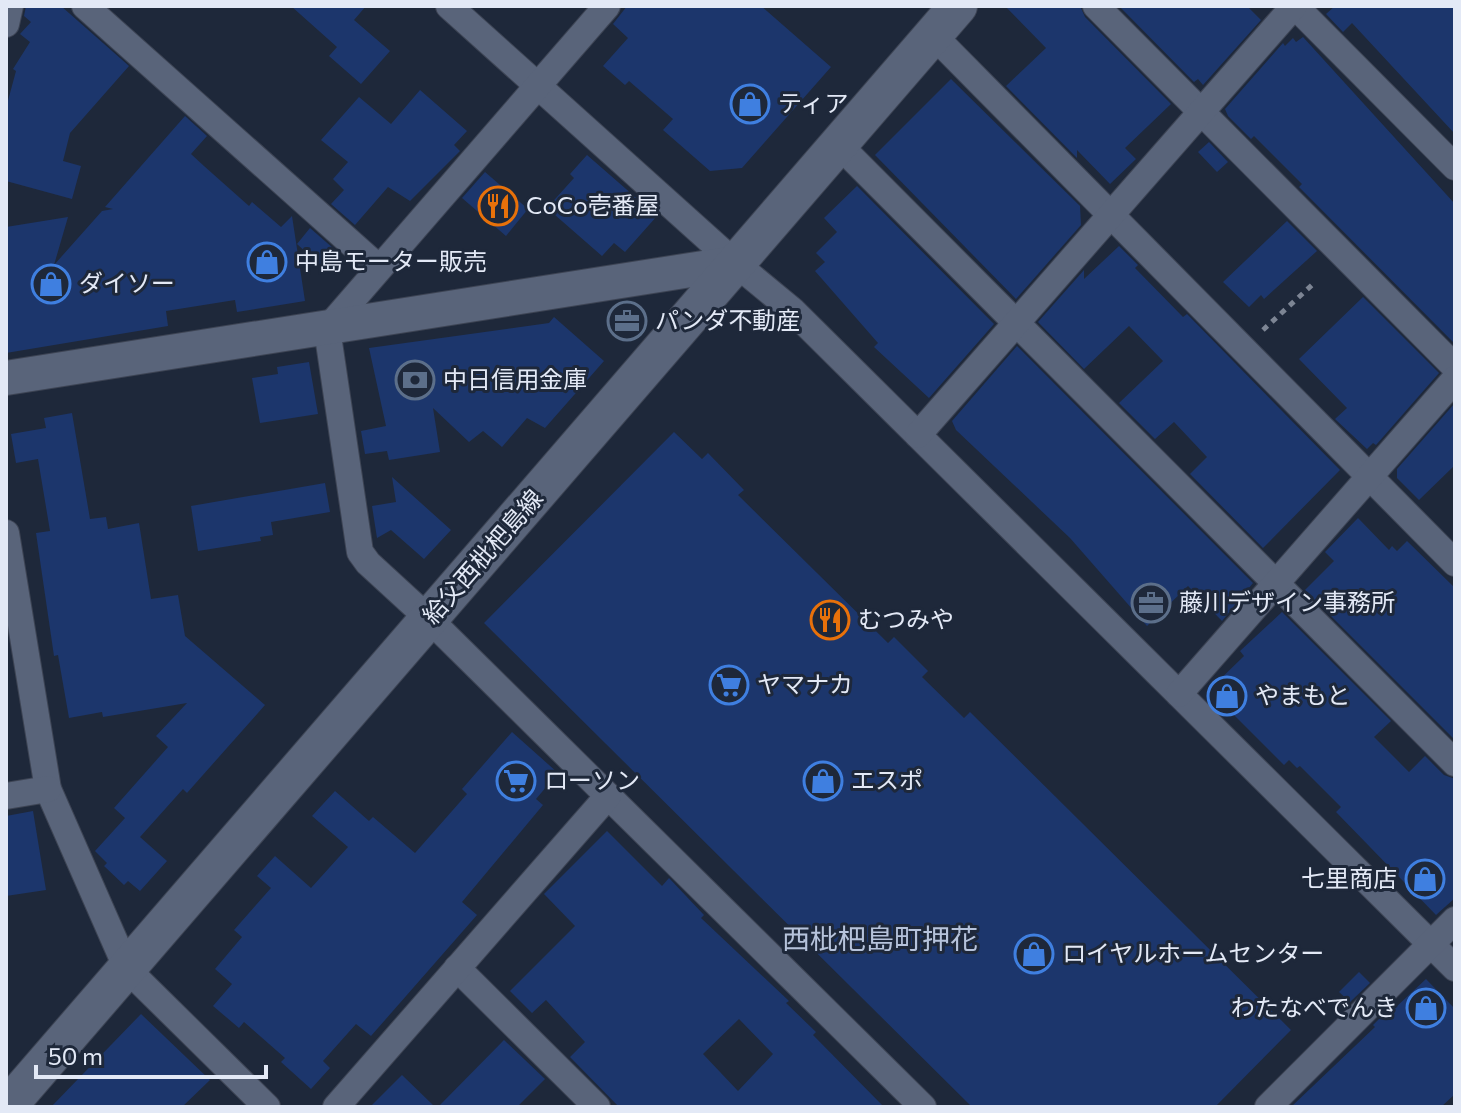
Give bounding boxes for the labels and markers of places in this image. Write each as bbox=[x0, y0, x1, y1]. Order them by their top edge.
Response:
shop icon: ティア bbox=[729, 83, 771, 125]
place label: ティア bbox=[778, 88, 849, 117]
restaurant icon: CoCo壱番屋 bbox=[477, 185, 519, 227]
place label: CoCo壱番屋 bbox=[526, 190, 660, 219]
shop icon: 中島モーター販売 bbox=[246, 241, 288, 283]
place label: 中島モーター販売 bbox=[295, 246, 487, 275]
shop icon: ダイソー bbox=[30, 263, 72, 305]
place label: ダイソー bbox=[79, 268, 175, 297]
office icon: パンダ不動産 bbox=[606, 300, 648, 342]
place label: パンダ不動産 bbox=[655, 305, 800, 334]
bank icon: 中日信用金庫 bbox=[394, 359, 436, 401]
place label: 中日信用金庫 bbox=[443, 364, 587, 393]
office icon: 藤川デザイン事務所 bbox=[1130, 582, 1172, 624]
place label: 藤川デザイン事務所 bbox=[1179, 587, 1395, 616]
restaurant icon: むつみや bbox=[809, 599, 851, 641]
place label: むつみや bbox=[858, 604, 954, 633]
supermarket icon: ヤマナカ bbox=[708, 664, 750, 706]
place label: ヤマナカ bbox=[757, 669, 853, 698]
shop icon: やまもと bbox=[1206, 675, 1248, 717]
place label: やまもと bbox=[1255, 680, 1351, 709]
supermarket icon: ローソン bbox=[495, 760, 537, 802]
shop icon: エスポ bbox=[802, 760, 844, 802]
place label: ローソン bbox=[544, 765, 640, 794]
place label: エスポ bbox=[851, 765, 923, 794]
shop icon: 七里商店 bbox=[1404, 858, 1446, 900]
place label: 七里商店 bbox=[1301, 863, 1397, 892]
shop icon: ロイヤルホームセンター bbox=[1013, 933, 1055, 975]
place label: ロイヤルホームセンター bbox=[1062, 938, 1325, 967]
shop icon: わたなべでんき bbox=[1405, 987, 1447, 1029]
place label: わたなべでんき bbox=[1231, 992, 1398, 1021]

